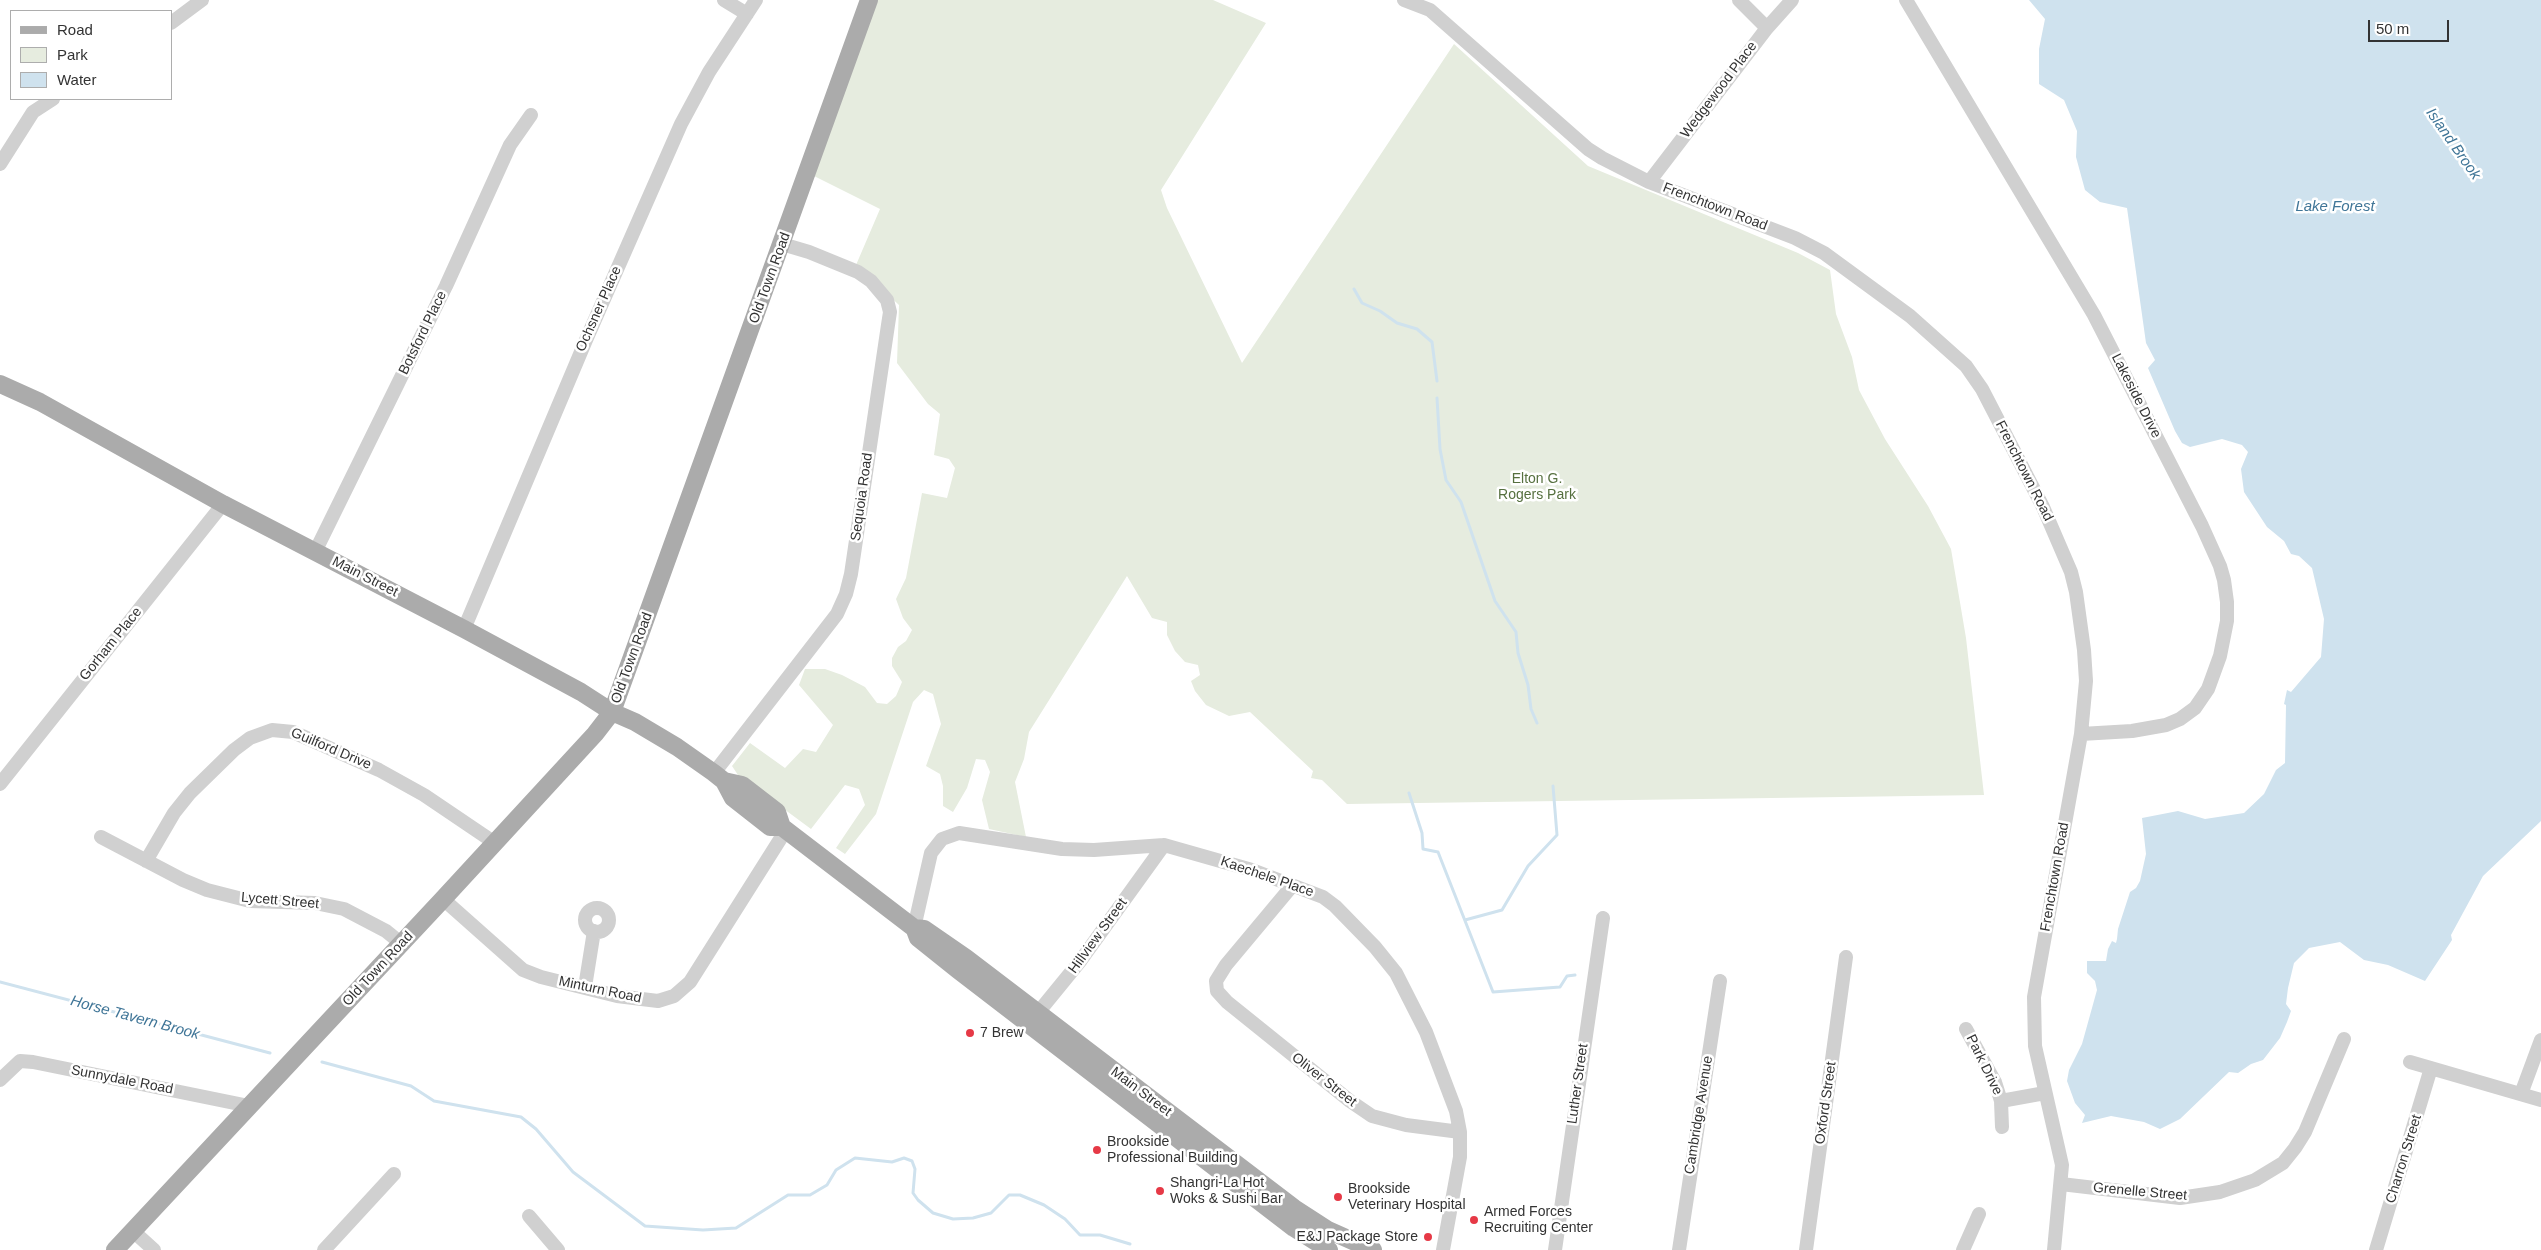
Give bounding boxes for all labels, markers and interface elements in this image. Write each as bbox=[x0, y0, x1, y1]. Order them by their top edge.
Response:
legend bbox=[10, 10, 172, 100]
scale bar bbox=[2371, 10, 2452, 42]
text: 50 m bbox=[2376, 20, 2409, 37]
text: Road bbox=[57, 21, 93, 38]
street label: Wedgewood Place bbox=[1677, 38, 1761, 142]
text: Park bbox=[57, 46, 88, 63]
text: Water bbox=[57, 71, 96, 88]
water label: Island Brook bbox=[2422, 105, 2484, 183]
street label: Frenchtown Road bbox=[1660, 179, 1770, 235]
water label: Lake Forest bbox=[2295, 198, 2375, 216]
street label: Old Town Road bbox=[746, 230, 794, 326]
street label: Ochsner Place bbox=[573, 264, 625, 354]
street label: Botsford Place bbox=[395, 288, 451, 378]
street label: Lakeside Drive bbox=[2107, 351, 2165, 441]
street label: Frenchtown Road bbox=[1991, 418, 2057, 524]
street label: Sequoia Road bbox=[848, 452, 876, 542]
park label: Elton G. Rogers Park bbox=[1498, 471, 1576, 504]
street label: Main Street bbox=[329, 553, 401, 601]
street label: Gorham Place bbox=[76, 604, 146, 684]
street label: Old Town Road bbox=[608, 610, 656, 706]
street label: Guilford Drive bbox=[288, 725, 374, 773]
street label: Frenchtown Road bbox=[2037, 821, 2073, 933]
street label: Kaechele Place bbox=[1218, 853, 1316, 901]
street label: Lycett Street bbox=[240, 889, 320, 913]
street label: Hillview Street bbox=[1065, 895, 1131, 977]
street label: Old Town Road bbox=[339, 928, 417, 1010]
street label: Minturn Road bbox=[557, 973, 643, 1007]
water label: Horse Tavern Brook bbox=[69, 992, 201, 1044]
place label: 7 Brew bbox=[980, 1025, 1024, 1041]
marker: 7 Brew bbox=[964, 1027, 976, 1039]
street label: Park Drive bbox=[1962, 1032, 2006, 1098]
street label: Luther Street bbox=[1564, 1043, 1592, 1125]
street label: Oliver Street bbox=[1288, 1049, 1360, 1111]
street label: Cambridge Avenue bbox=[1681, 1055, 1717, 1175]
street label: Oxford Street bbox=[1812, 1061, 1840, 1145]
street label: Sunnydale Road bbox=[70, 1062, 174, 1098]
street label: Main Street bbox=[1107, 1064, 1175, 1120]
street label: Charron Street bbox=[2383, 1113, 2425, 1205]
place label: Brookside Professional Building bbox=[1107, 1134, 1238, 1166]
marker: Brookside Professional Building bbox=[1091, 1144, 1103, 1156]
place label: Shangri-La Hot Woks & Sushi Bar bbox=[1170, 1175, 1283, 1208]
street label: Grenelle Street bbox=[2092, 1180, 2188, 1204]
place label: Brookside Veterinary Hospital bbox=[1348, 1181, 1466, 1214]
marker: Shangri-La Hot Woks & Sushi Bar bbox=[1154, 1185, 1166, 1197]
marker: Brookside Veterinary Hospital bbox=[1332, 1191, 1344, 1203]
place label: Armed Forces Recruiting Center bbox=[1484, 1204, 1593, 1236]
marker: Armed Forces Recruiting Center bbox=[1468, 1214, 1480, 1226]
place label: E&J Package Store bbox=[1297, 1229, 1418, 1245]
marker: E&J Package Store bbox=[1422, 1231, 1434, 1243]

